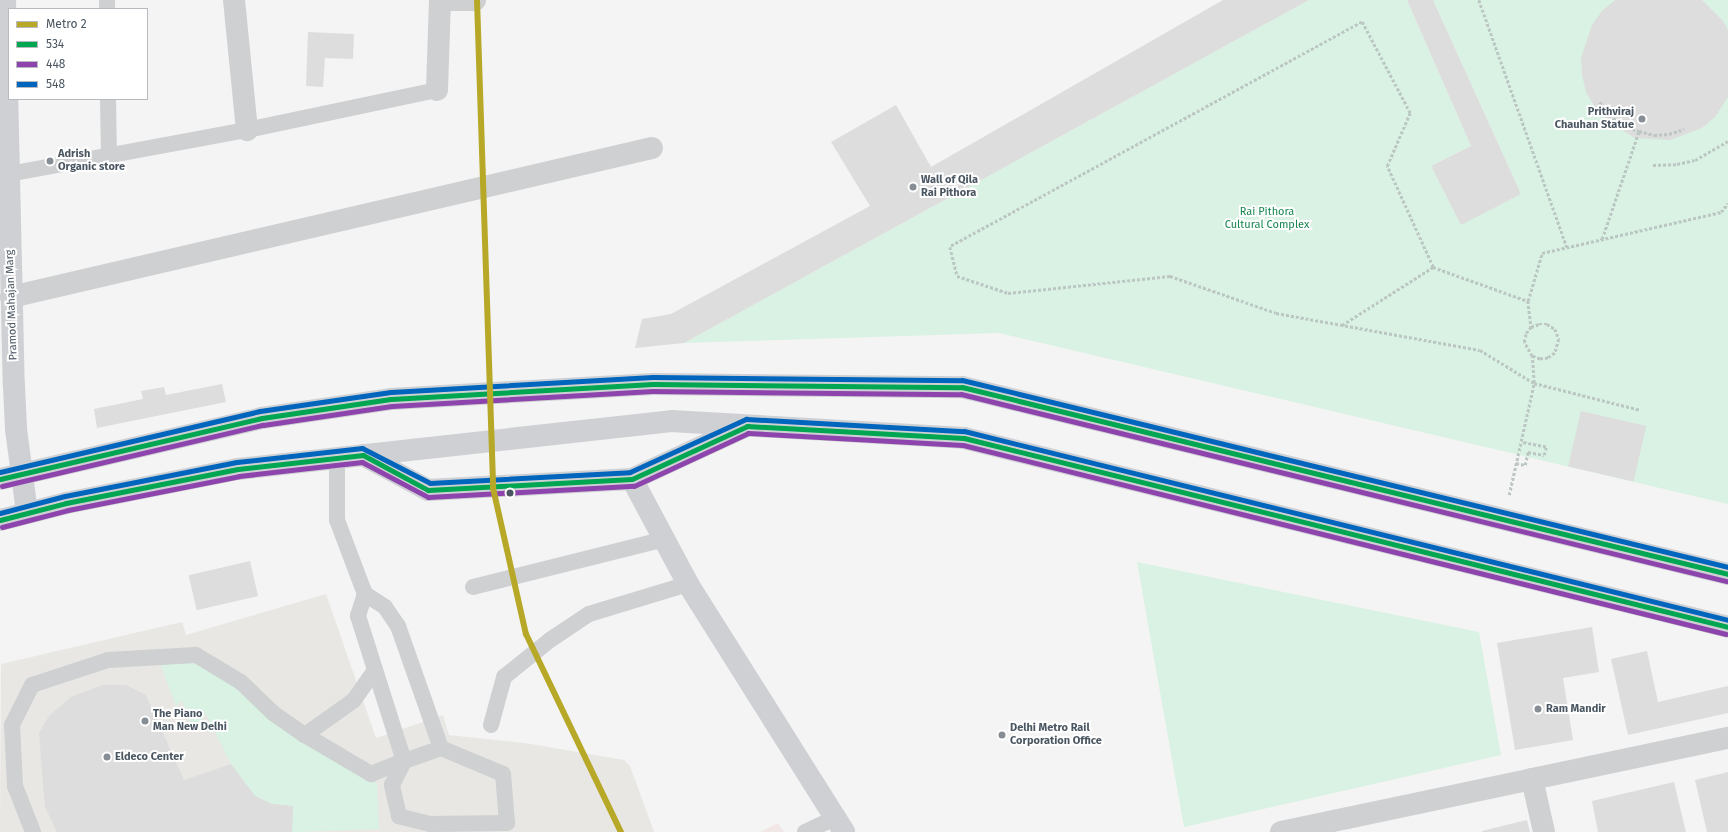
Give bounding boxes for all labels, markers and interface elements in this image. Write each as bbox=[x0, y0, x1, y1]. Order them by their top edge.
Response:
legend bbox=[8, 8, 148, 100]
text: Metro 2 bbox=[46, 17, 87, 31]
text: 534 bbox=[46, 37, 64, 51]
text: 448 bbox=[46, 57, 65, 71]
text: 548 bbox=[46, 77, 65, 91]
place label: Prithviraj Chauhan Statue bbox=[1555, 106, 1634, 132]
marker: Prithviraj Chauhan Statue bbox=[1637, 114, 1647, 124]
place label: Adrish Organic store bbox=[58, 148, 125, 174]
marker: Adrish Organic store bbox=[45, 156, 55, 166]
place label: Wall of Qila Rai Pithora bbox=[921, 174, 978, 200]
marker: Wall of Qila Rai Pithora bbox=[908, 182, 918, 192]
park label: Rai Pithora Cultural Complex bbox=[1225, 206, 1309, 232]
street label: Pramod Mahajan Marg bbox=[3, 249, 21, 361]
unlabelled marker bbox=[505, 488, 515, 498]
place label: Ram Mandir bbox=[1546, 702, 1606, 716]
marker: Ram Mandir bbox=[1533, 704, 1543, 714]
place label: The Piano Man New Delhi bbox=[153, 708, 227, 734]
marker: The Piano Man New Delhi bbox=[140, 716, 150, 726]
place label: Delhi Metro Rail Corporation Office bbox=[1010, 722, 1102, 748]
marker: Delhi Metro Rail Corporation Office bbox=[997, 730, 1007, 740]
place label: Eldeco Center bbox=[115, 750, 184, 764]
marker: Eldeco Center bbox=[102, 752, 112, 762]

